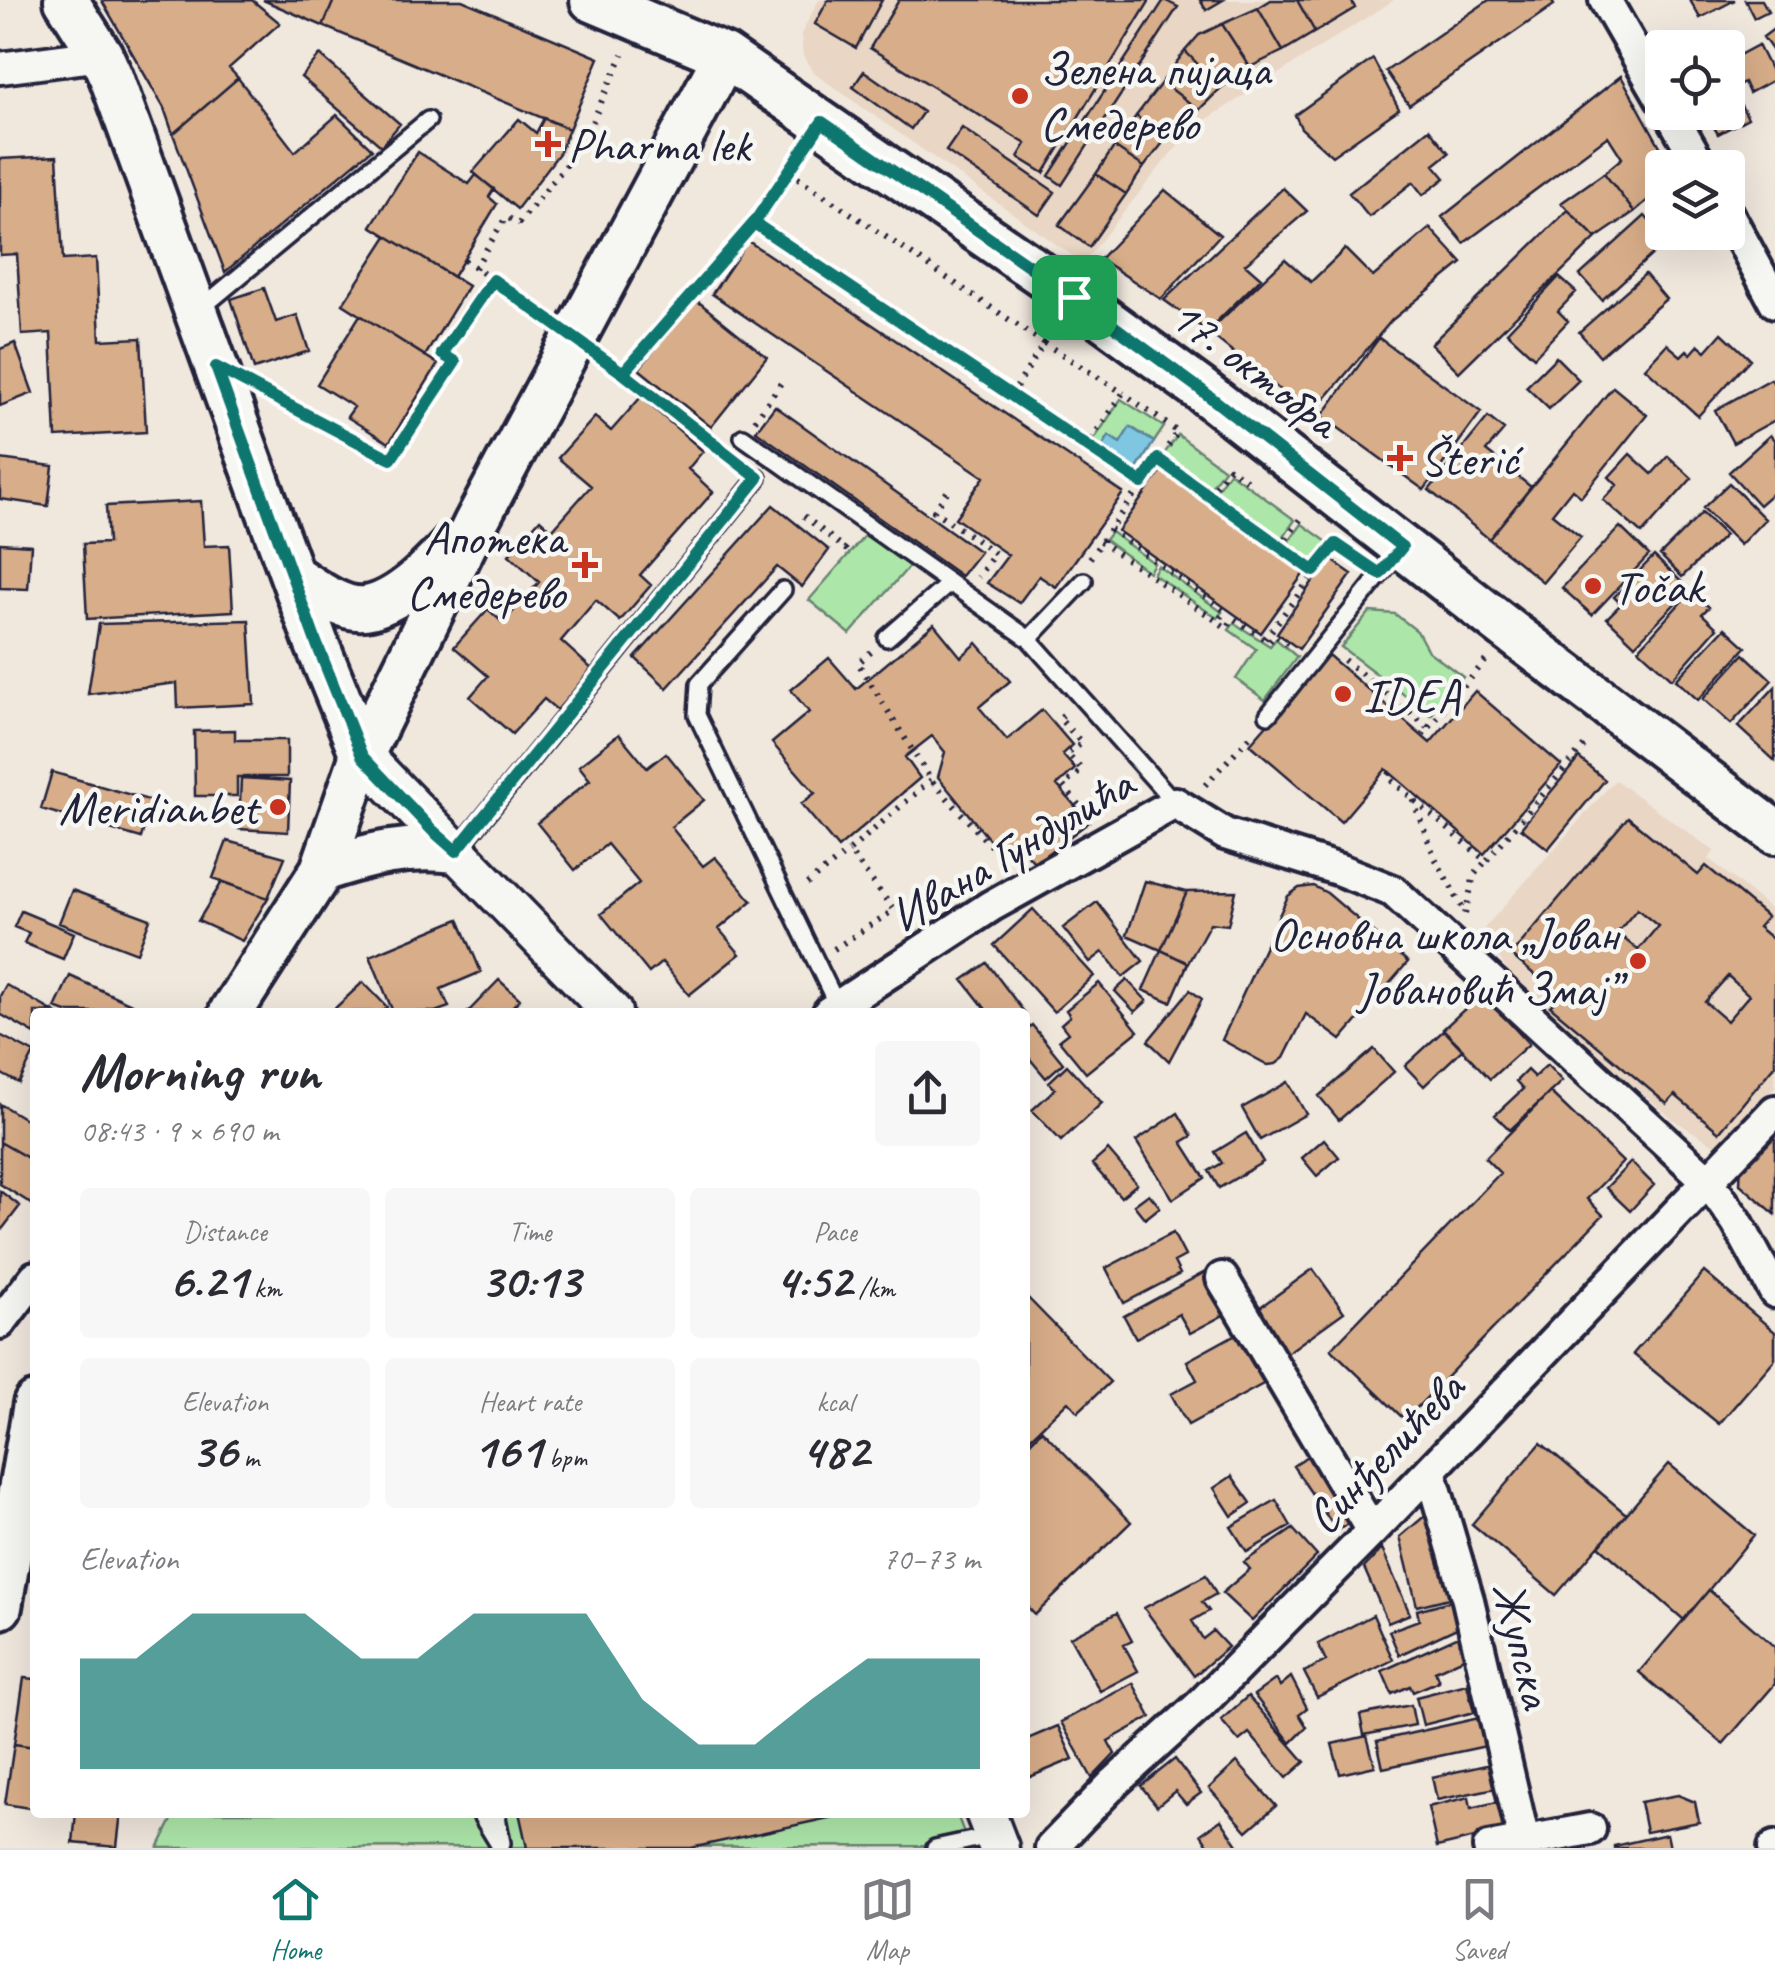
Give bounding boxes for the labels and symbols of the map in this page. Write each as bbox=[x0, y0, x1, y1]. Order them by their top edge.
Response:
place label: Зелена пијаца Смедерево bbox=[1040, 39, 1273, 154]
marker: Зелена пијаца Смедерево bbox=[1009, 85, 1031, 107]
place label: Pharma lek bbox=[568, 115, 754, 175]
marker: Pharma lek bbox=[537, 133, 559, 155]
pin bbox=[1032, 255, 1117, 340]
street label: 17. октобра bbox=[1158, 285, 1354, 453]
place label: Šterić bbox=[1420, 429, 1524, 489]
marker: Šterić bbox=[1389, 447, 1411, 469]
place label: Апотека Смедерево bbox=[407, 508, 569, 623]
marker: Апотека Смедерево bbox=[574, 554, 596, 576]
place label: Točak bbox=[1613, 557, 1707, 617]
marker: Točak bbox=[1582, 575, 1604, 597]
place label: IDEA bbox=[1363, 665, 1461, 725]
marker: IDEA bbox=[1332, 683, 1354, 705]
street label: Ивана Гундулића bbox=[879, 752, 1147, 946]
place label: Meridianbet bbox=[59, 778, 262, 838]
marker: Meridianbet bbox=[267, 796, 289, 818]
place label: Основна школа „Јован Јовановић Змај” bbox=[1270, 904, 1628, 1019]
marker: Основна школа „Јован Јовановић Змај” bbox=[1627, 950, 1649, 972]
street label: Синђелићева bbox=[1293, 1357, 1479, 1546]
street label: Жупска bbox=[1478, 1575, 1568, 1716]

